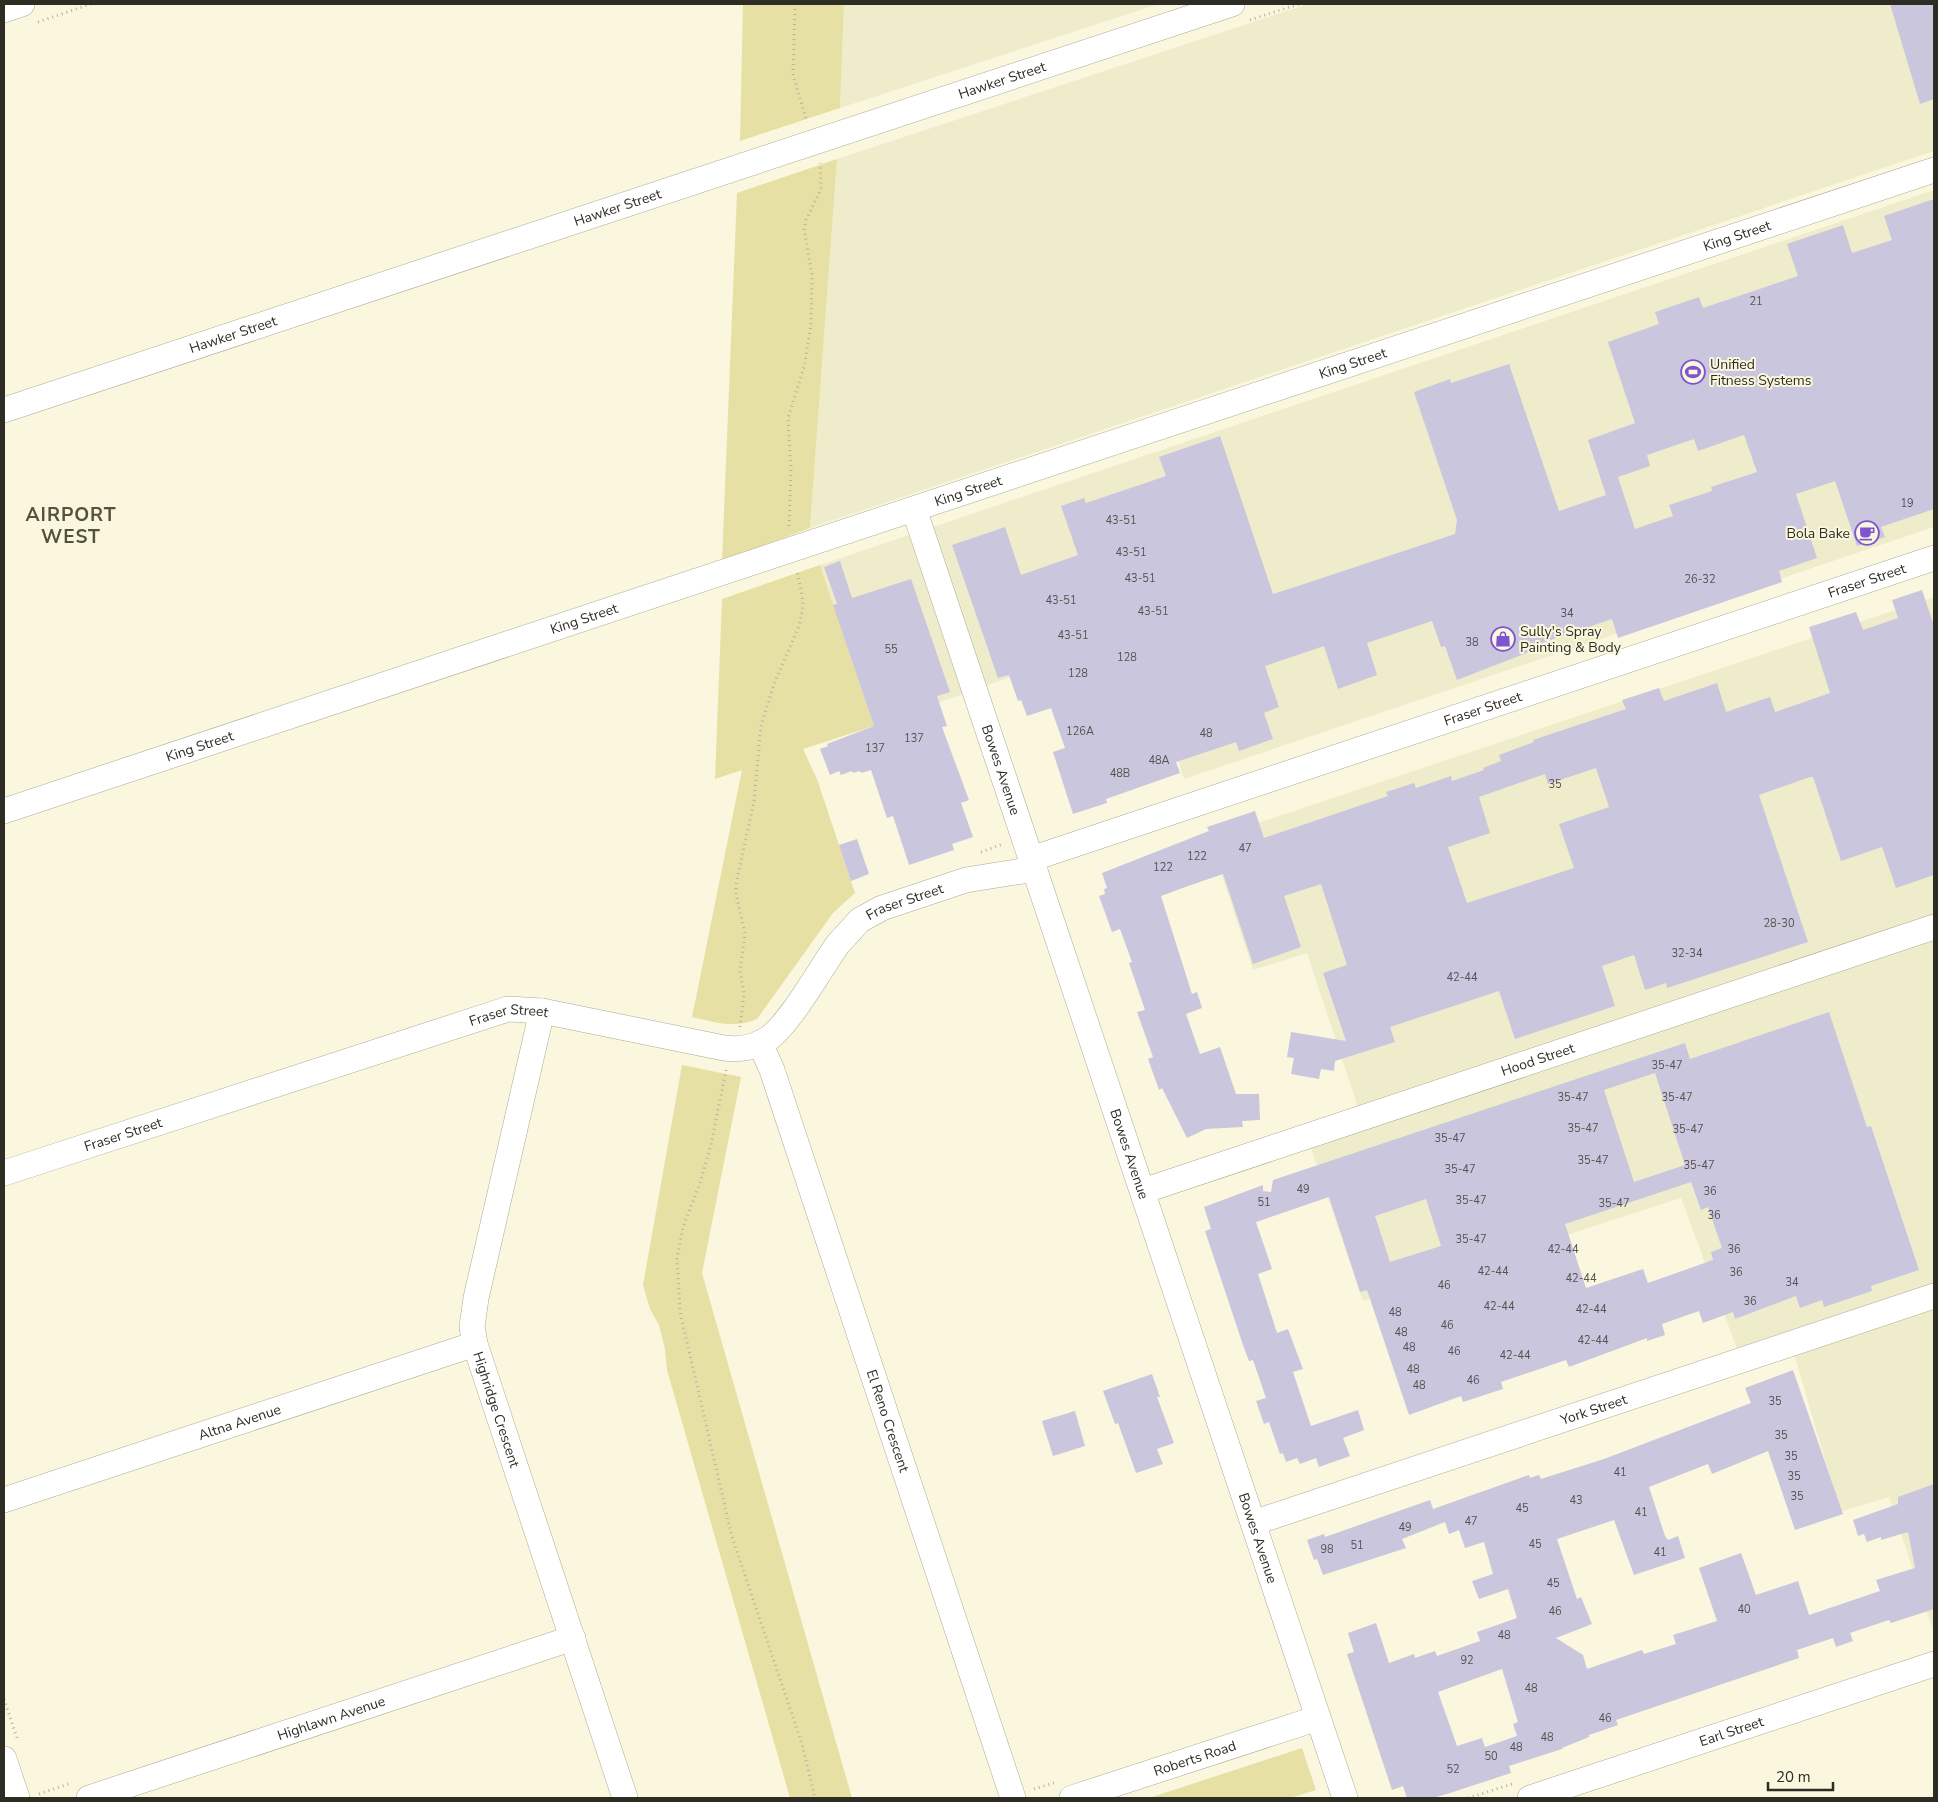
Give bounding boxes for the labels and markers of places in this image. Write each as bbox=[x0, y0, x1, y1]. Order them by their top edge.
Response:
place label: Unified Fitness Systems bbox=[1710, 355, 1812, 390]
sports icon: Unified Fitness Systems bbox=[1680, 359, 1706, 385]
cafe icon: Bola Bake bbox=[1854, 520, 1880, 546]
place label: Bola Bake bbox=[1786, 524, 1850, 543]
place label: Sully's Spray Painting & Body bbox=[1520, 622, 1622, 657]
shop icon: Sully's Spray Painting & Body bbox=[1490, 626, 1516, 652]

